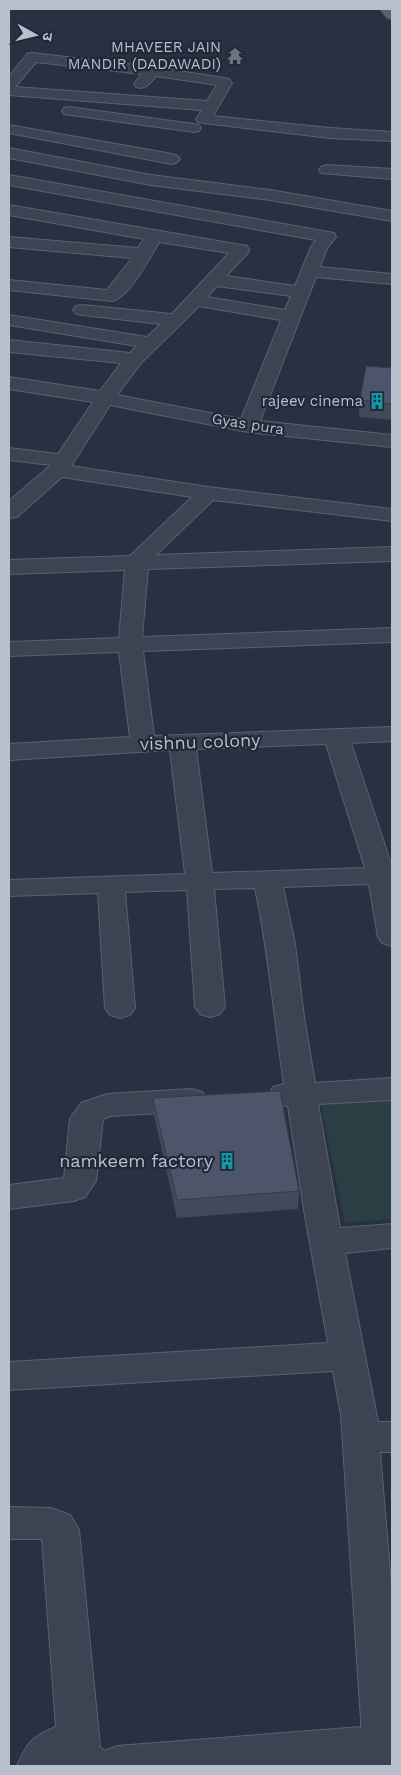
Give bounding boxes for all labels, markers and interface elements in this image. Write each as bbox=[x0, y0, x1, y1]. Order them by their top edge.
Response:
north arrow bbox=[10, 10, 60, 60]
text: उ bbox=[39, 32, 56, 43]
place label: MHAVEER JAIN MANDIR (DADAWADI) bbox=[68, 38, 221, 73]
temple icon: MHAVEER JAIN MANDIR (DADAWADI) bbox=[225, 46, 245, 66]
building icon: rajeev cinema bbox=[367, 391, 387, 411]
place label: rajeev cinema bbox=[262, 392, 363, 410]
street label: Gyas pura bbox=[211, 409, 286, 439]
street label: vishnu colony bbox=[139, 729, 261, 754]
place label: namkeem factory bbox=[59, 1150, 214, 1171]
building icon: namkeem factory bbox=[217, 1151, 237, 1171]

